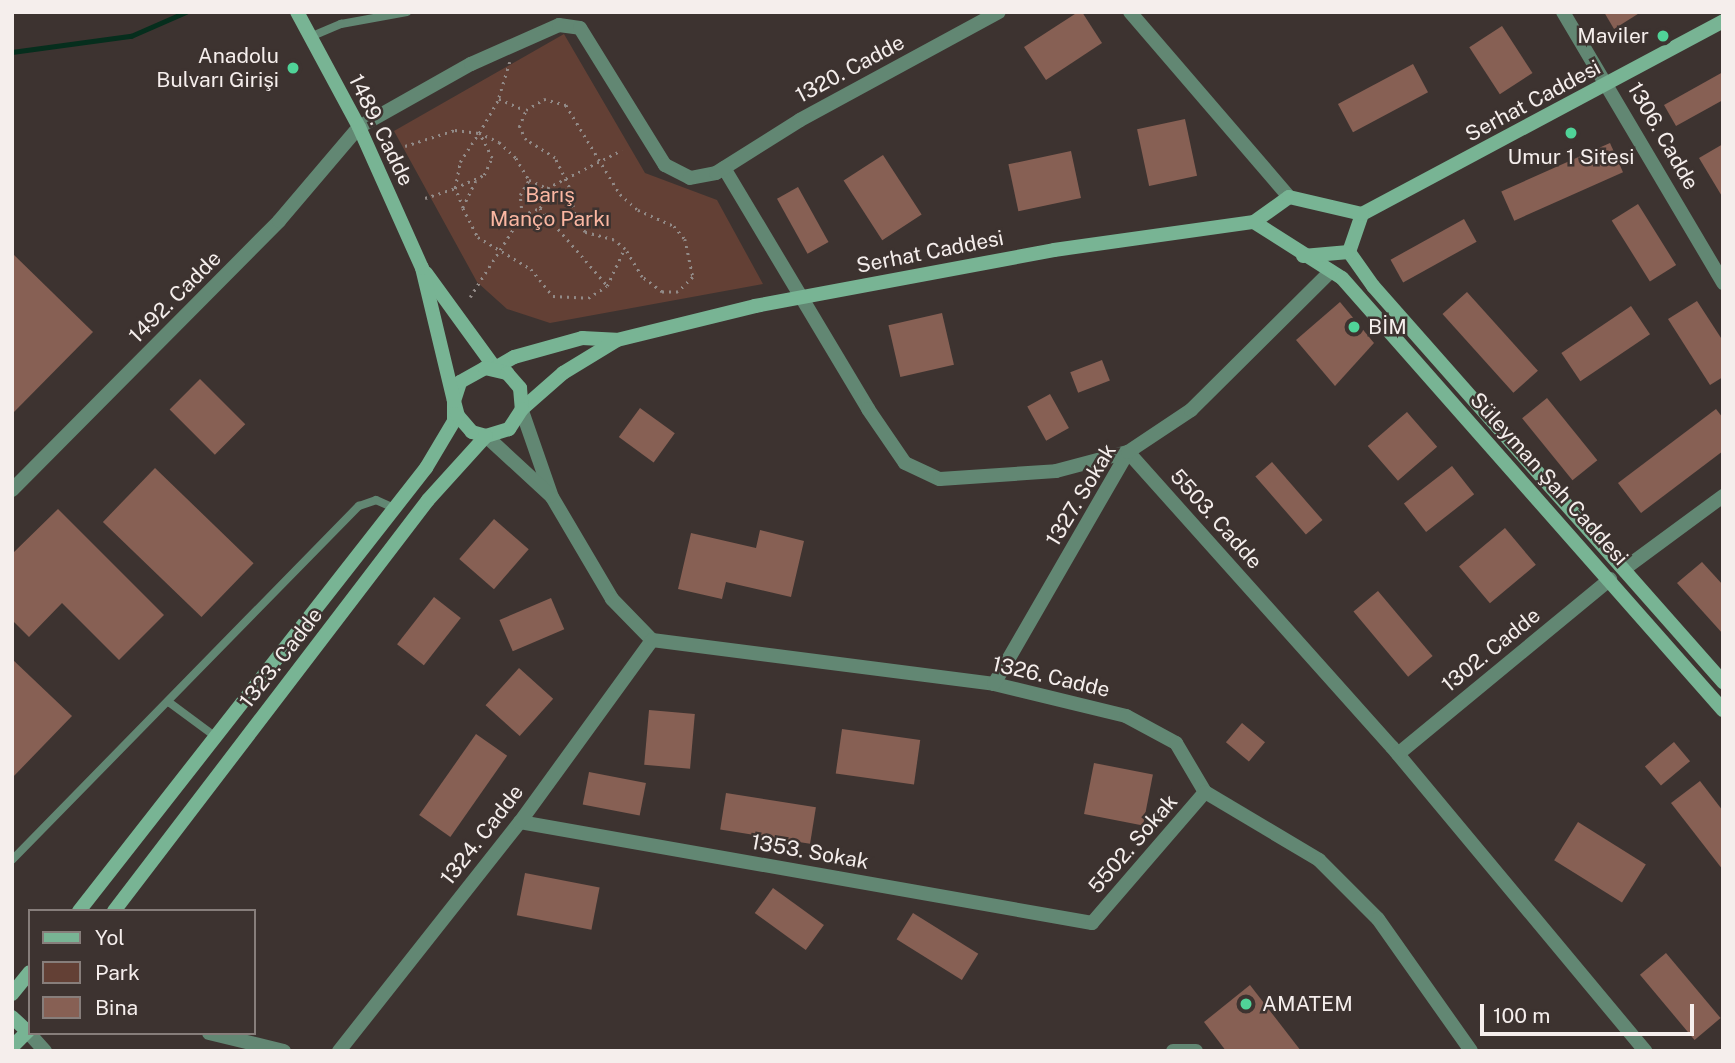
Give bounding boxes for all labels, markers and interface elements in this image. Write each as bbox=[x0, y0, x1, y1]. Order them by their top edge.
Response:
place label: Maviler bbox=[1577, 23, 1649, 49]
marker: Maviler bbox=[1655, 28, 1671, 44]
street label: 1320. Cadde bbox=[791, 30, 909, 108]
place label: Anadolu Bulvarı Girişi bbox=[156, 43, 279, 93]
street label: Serhat Caddesi bbox=[1461, 55, 1605, 147]
marker: Anadolu Bulvarı Girişi bbox=[285, 60, 301, 76]
street label: 1489. Cadde bbox=[343, 70, 419, 190]
street label: 1306. Cadde bbox=[1622, 78, 1704, 194]
marker: Umur 1 Sitesi bbox=[1563, 125, 1579, 141]
place label: Umur 1 Sitesi bbox=[1508, 144, 1634, 170]
park label: Barış Manço Parkı bbox=[490, 182, 610, 232]
street label: Serhat Caddesi bbox=[854, 225, 1006, 279]
street label: 1492. Cadde bbox=[124, 246, 226, 348]
place label: BİM bbox=[1368, 314, 1407, 340]
marker: BİM bbox=[1346, 319, 1362, 335]
street label: Süleyman Şah Caddesi bbox=[1465, 387, 1633, 571]
street label: 1327. Sokak bbox=[1041, 439, 1121, 551]
street label: 5503. Cadde bbox=[1165, 464, 1267, 574]
street label: 1323. Cadde bbox=[234, 603, 328, 713]
street label: 1302. Cadde bbox=[1437, 603, 1545, 697]
street label: 1326. Cadde bbox=[990, 651, 1112, 703]
street label: 1324. Cadde bbox=[435, 780, 529, 890]
street label: 5502. Sokak bbox=[1083, 789, 1183, 899]
street label: 1353. Sokak bbox=[749, 829, 871, 875]
legend bbox=[28, 909, 256, 1035]
text: Yol bbox=[95, 925, 125, 950]
text: Park bbox=[95, 960, 140, 985]
scale bar bbox=[1483, 990, 1696, 1034]
place label: AMATEM bbox=[1262, 991, 1353, 1017]
marker: AMATEM bbox=[1236, 994, 1256, 1014]
text: Bina bbox=[95, 995, 138, 1020]
text: 100 m bbox=[1493, 1003, 1550, 1028]

